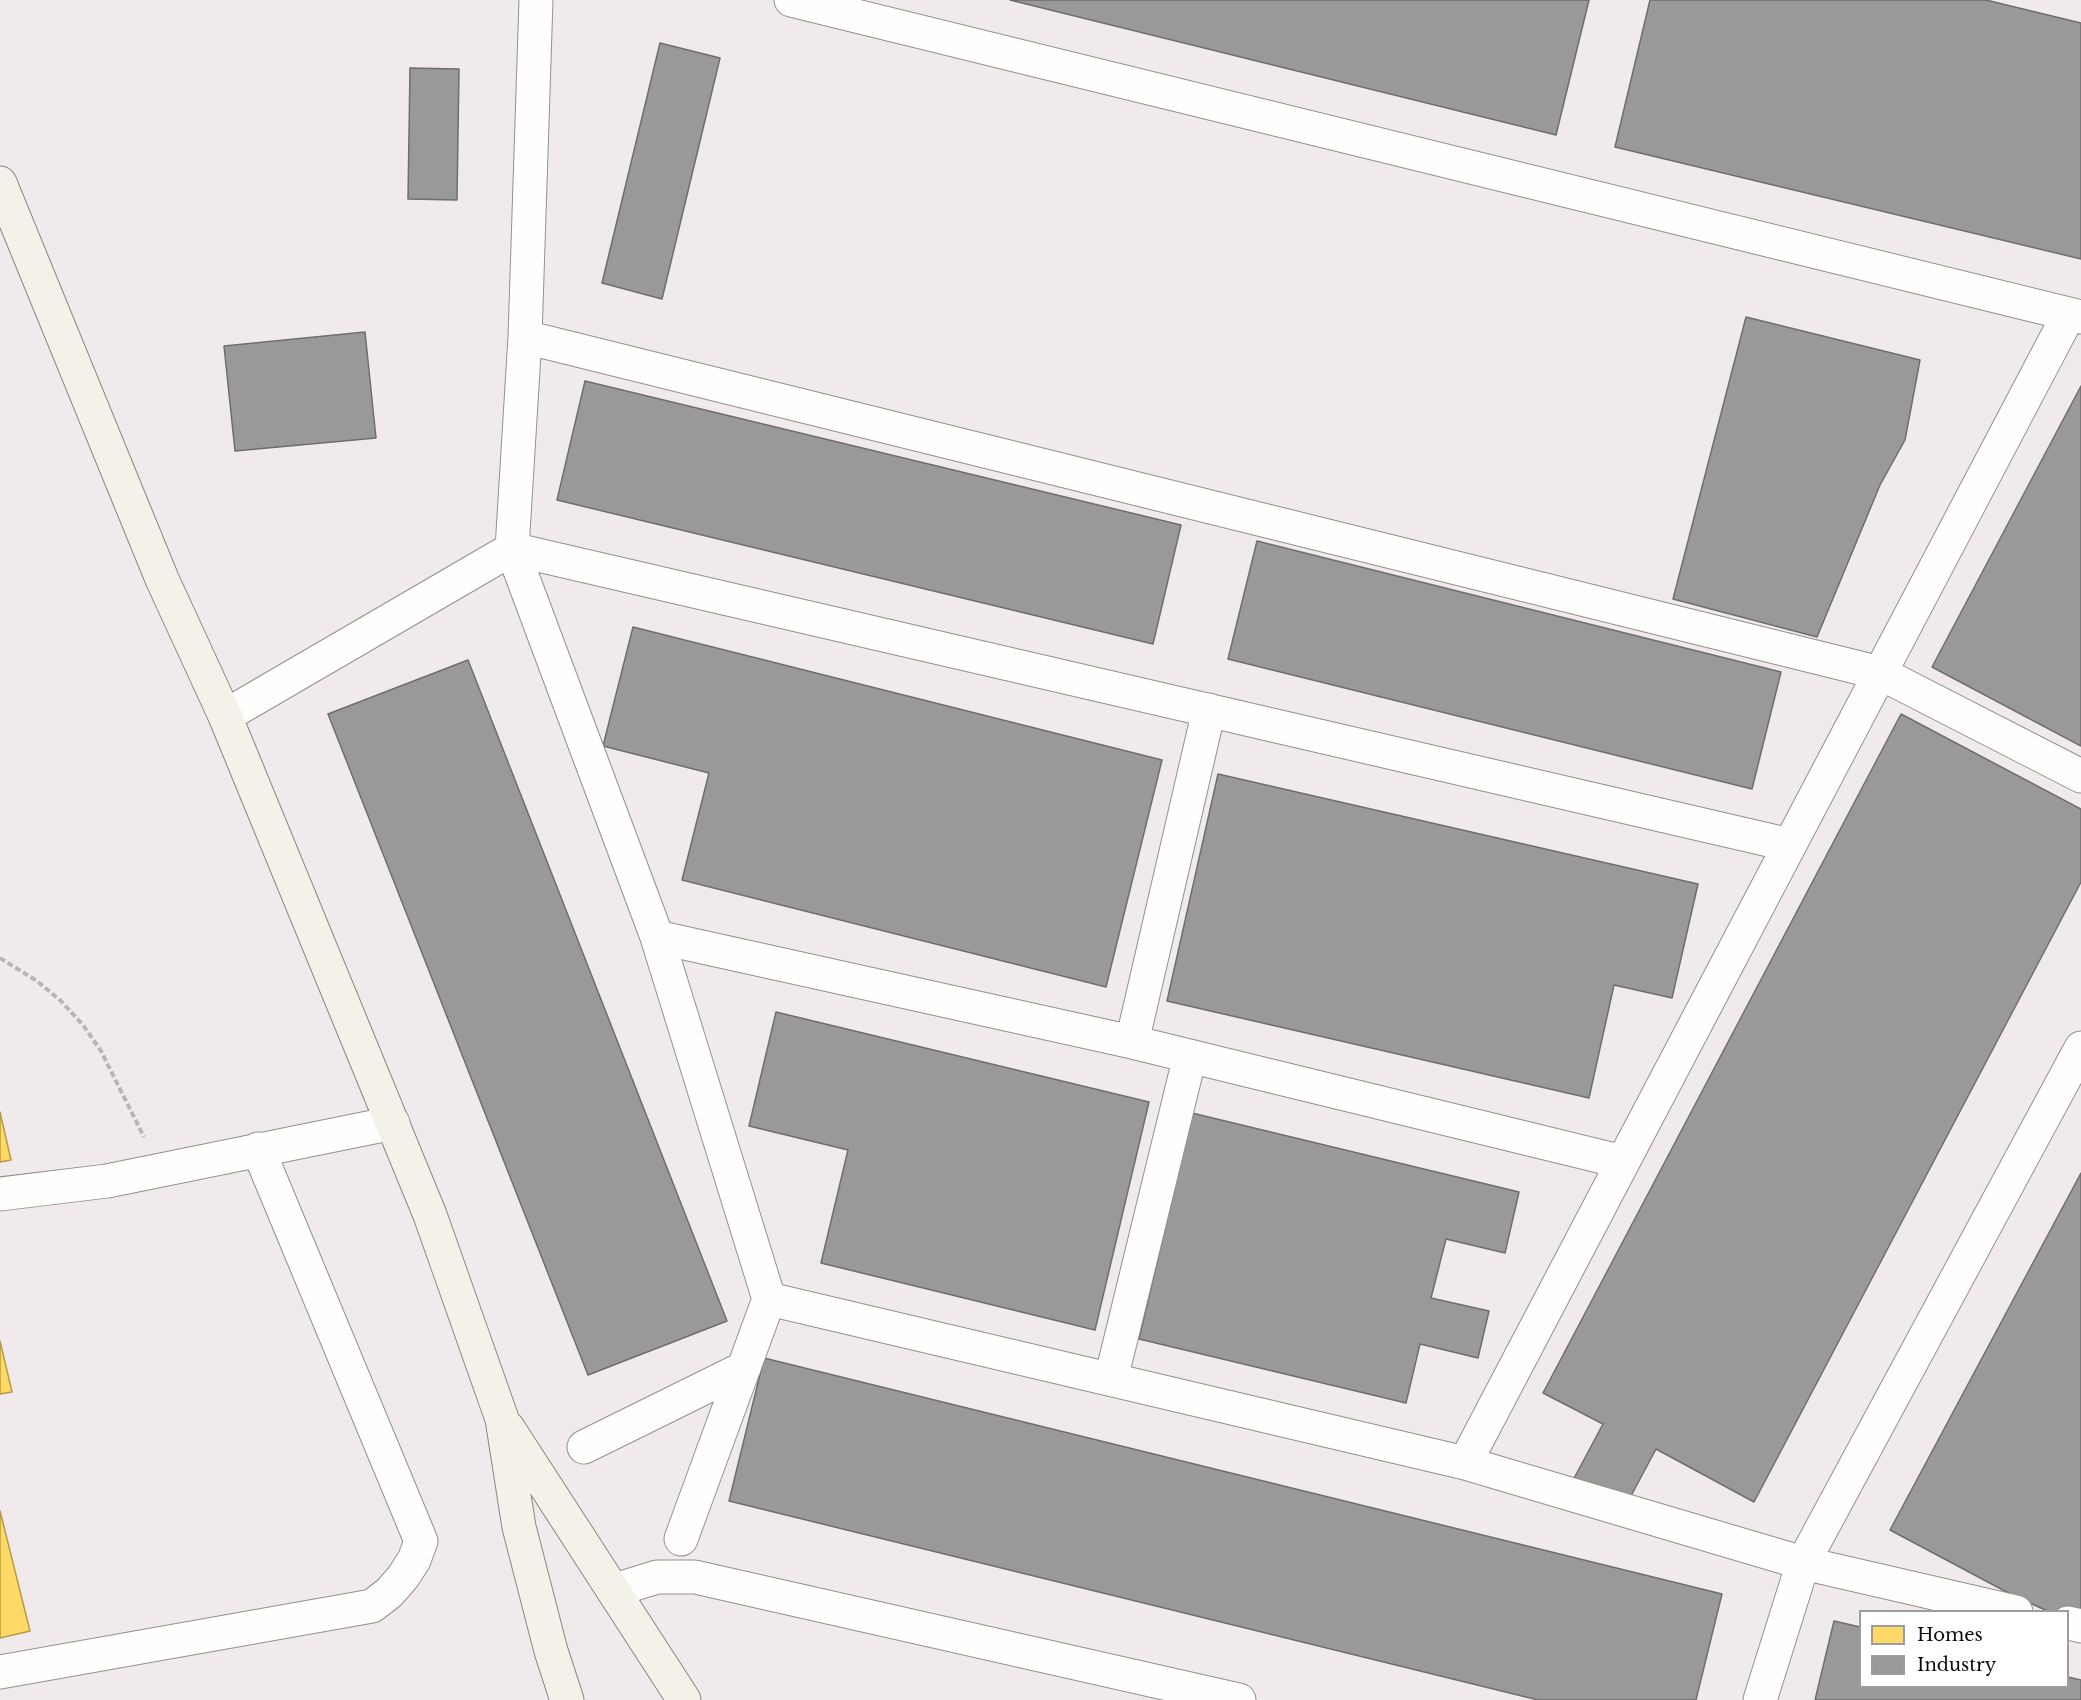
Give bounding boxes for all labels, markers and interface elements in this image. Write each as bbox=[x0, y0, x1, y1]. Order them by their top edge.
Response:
legend bbox=[1859, 1610, 2069, 1688]
text: Homes bbox=[1917, 1624, 1983, 1646]
text: Industry bbox=[1917, 1654, 1996, 1676]

